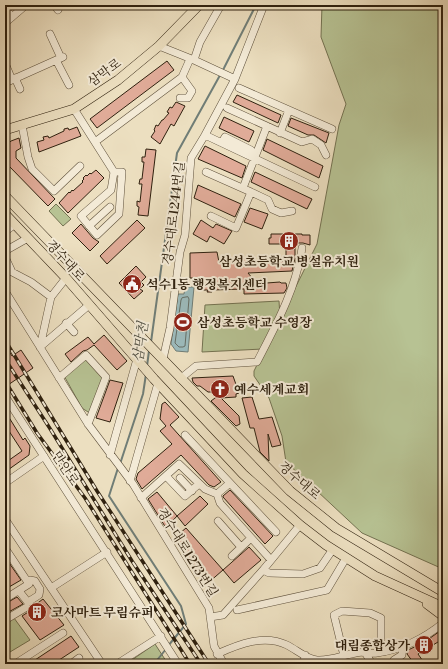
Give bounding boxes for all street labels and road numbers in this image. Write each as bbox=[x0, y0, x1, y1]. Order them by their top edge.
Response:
street label: 삼막로 bbox=[85, 55, 125, 90]
street label: 경수대로1244번길 bbox=[160, 160, 188, 266]
street label: 경수대로 bbox=[43, 237, 88, 285]
street label: 만안로 bbox=[48, 448, 82, 489]
street label: 경수대로 bbox=[275, 458, 324, 504]
street label: 경수대로1273번길 bbox=[153, 505, 221, 600]

